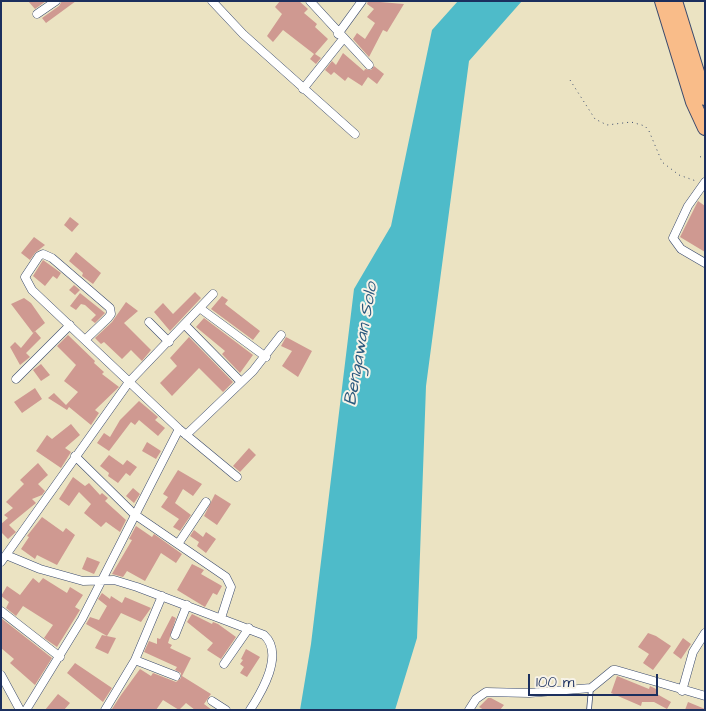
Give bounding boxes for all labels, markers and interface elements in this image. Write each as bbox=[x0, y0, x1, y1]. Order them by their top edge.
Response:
water label: Bengawan Solo bbox=[341, 281, 383, 407]
scale bar bbox=[531, 664, 661, 696]
text: 100 m bbox=[536, 672, 575, 693]

